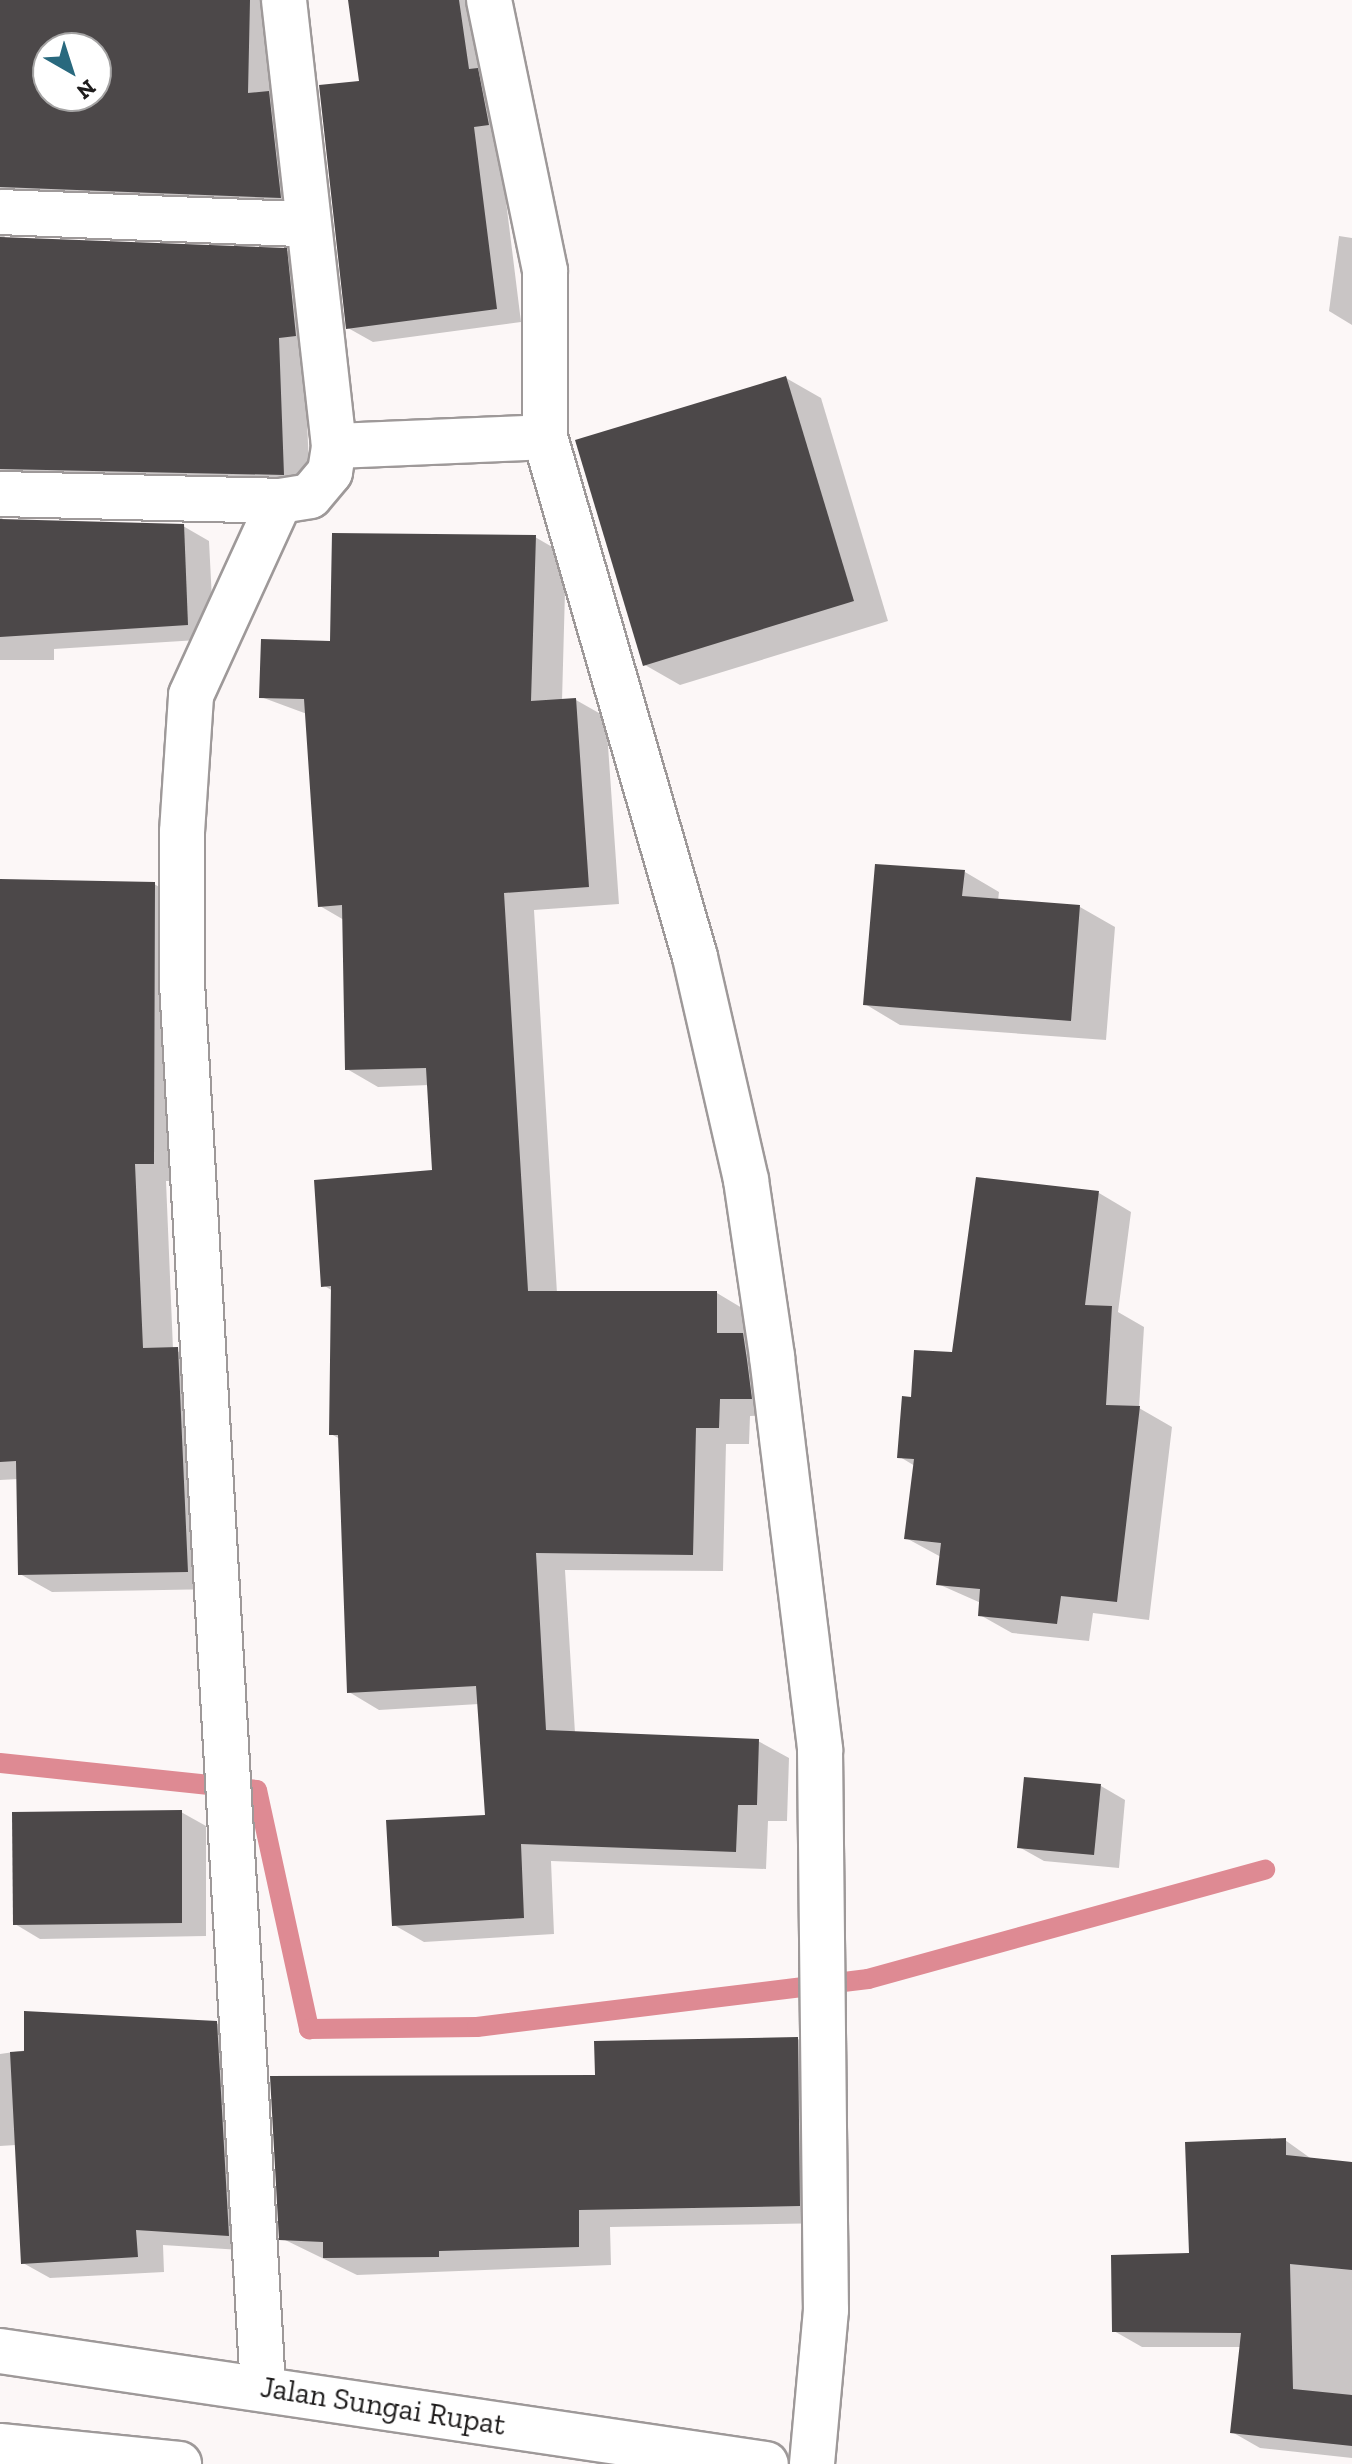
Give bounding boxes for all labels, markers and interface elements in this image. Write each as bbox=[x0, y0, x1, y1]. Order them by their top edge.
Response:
north arrow bbox=[32, 32, 112, 112]
text: N bbox=[71, 74, 101, 105]
street label: Jalan Sungai Rupat bbox=[258, 2369, 508, 2443]

